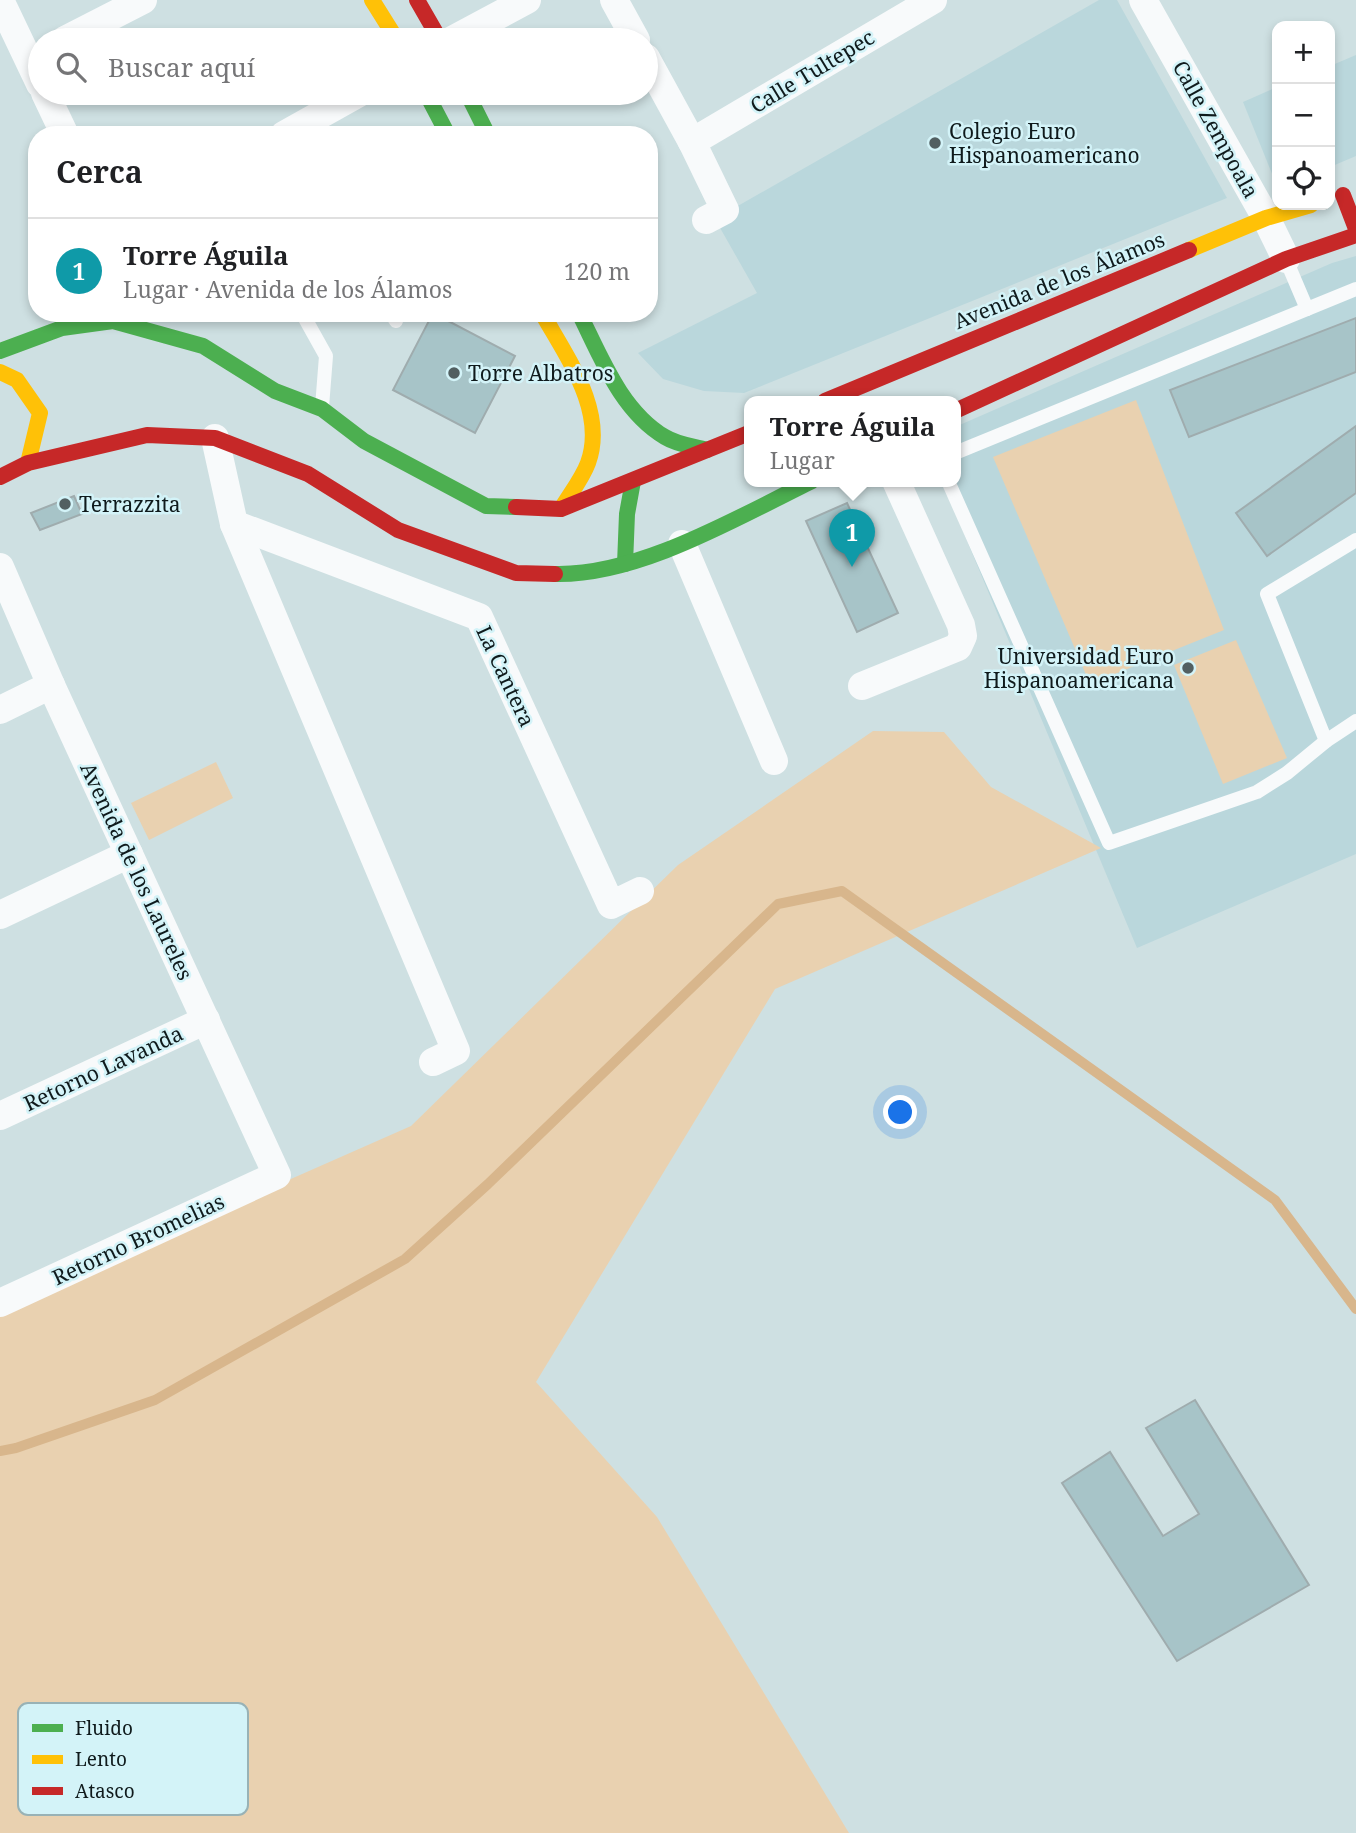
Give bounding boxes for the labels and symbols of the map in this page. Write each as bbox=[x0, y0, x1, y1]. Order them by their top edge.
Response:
street label: Calle Tultepec bbox=[745, 23, 879, 119]
street label: Calle Zempoala bbox=[1167, 55, 1265, 203]
place label: Colegio Euro Hispanoamericano bbox=[949, 117, 1140, 169]
marker: Colegio Euro Hispanoamericano bbox=[927, 135, 943, 151]
street label: Avenida de los Álamos bbox=[949, 225, 1169, 335]
place label: Torre Albatros bbox=[468, 359, 613, 387]
marker: Torre Albatros bbox=[446, 365, 462, 381]
place label: Terrazzita bbox=[79, 490, 181, 518]
marker: Terrazzita bbox=[57, 496, 73, 512]
pin: 1 bbox=[829, 509, 875, 567]
street label: La Cantera bbox=[470, 621, 542, 731]
place label: Universidad Euro Hispanoamericana bbox=[984, 642, 1174, 694]
marker: Universidad Euro Hispanoamericana bbox=[1180, 660, 1196, 676]
street label: Avenida de los Laureles bbox=[74, 758, 200, 984]
street label: Retorno Lavanda bbox=[19, 1019, 187, 1117]
your location bbox=[883, 1095, 917, 1129]
street label: Retorno Bromelias bbox=[47, 1187, 229, 1291]
legend bbox=[18, 1703, 248, 1815]
text: Fluido bbox=[75, 1715, 133, 1741]
text: Lento bbox=[75, 1746, 127, 1772]
text: Atasco bbox=[75, 1778, 135, 1804]

